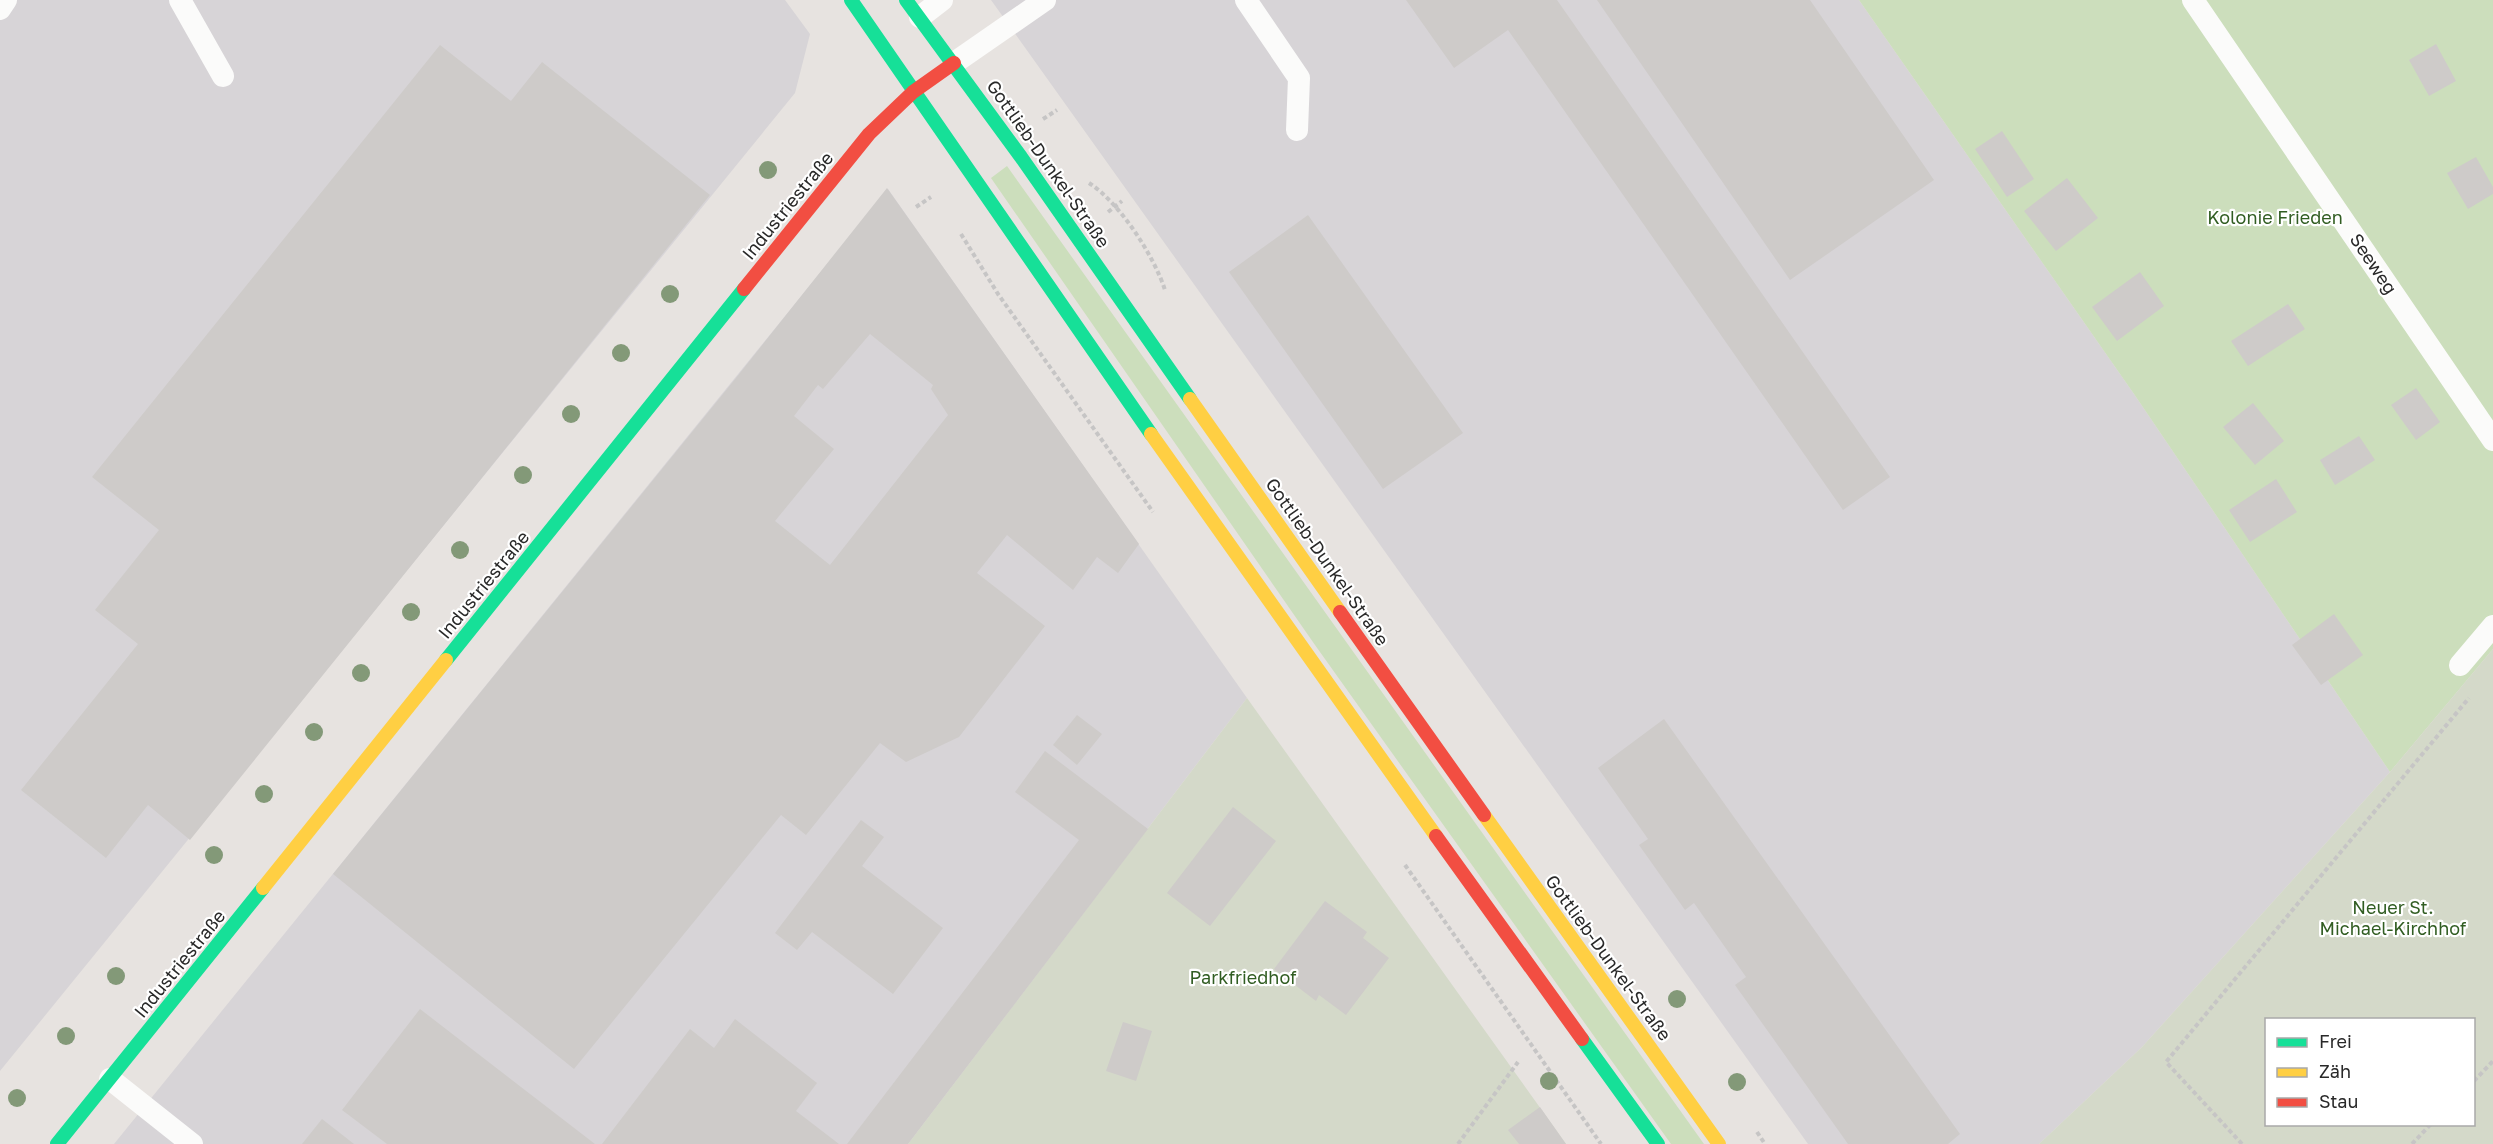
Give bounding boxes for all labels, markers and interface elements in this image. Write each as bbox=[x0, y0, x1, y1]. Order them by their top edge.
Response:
street label: Gottlieb-Dunkel-Straße bbox=[983, 75, 1115, 251]
street label: Industriestraße bbox=[737, 147, 837, 264]
park label: Kolonie Frieden bbox=[2207, 206, 2343, 228]
street label: Seeweg bbox=[2346, 229, 2402, 298]
street label: Gottlieb-Dunkel-Straße bbox=[1262, 473, 1394, 649]
street label: Industriestraße bbox=[433, 526, 533, 643]
street label: Gottlieb-Dunkel-Straße bbox=[1541, 870, 1676, 1045]
park label: Neuer St. Michael-Kirchhof bbox=[2320, 896, 2467, 939]
street label: Industriestraße bbox=[129, 905, 229, 1022]
park label: Parkfriedhof bbox=[1189, 966, 1297, 988]
legend bbox=[2265, 1018, 2475, 1126]
text: Frei bbox=[2319, 1030, 2352, 1052]
text: Zäh bbox=[2319, 1060, 2351, 1082]
text: Stau bbox=[2319, 1090, 2358, 1112]

